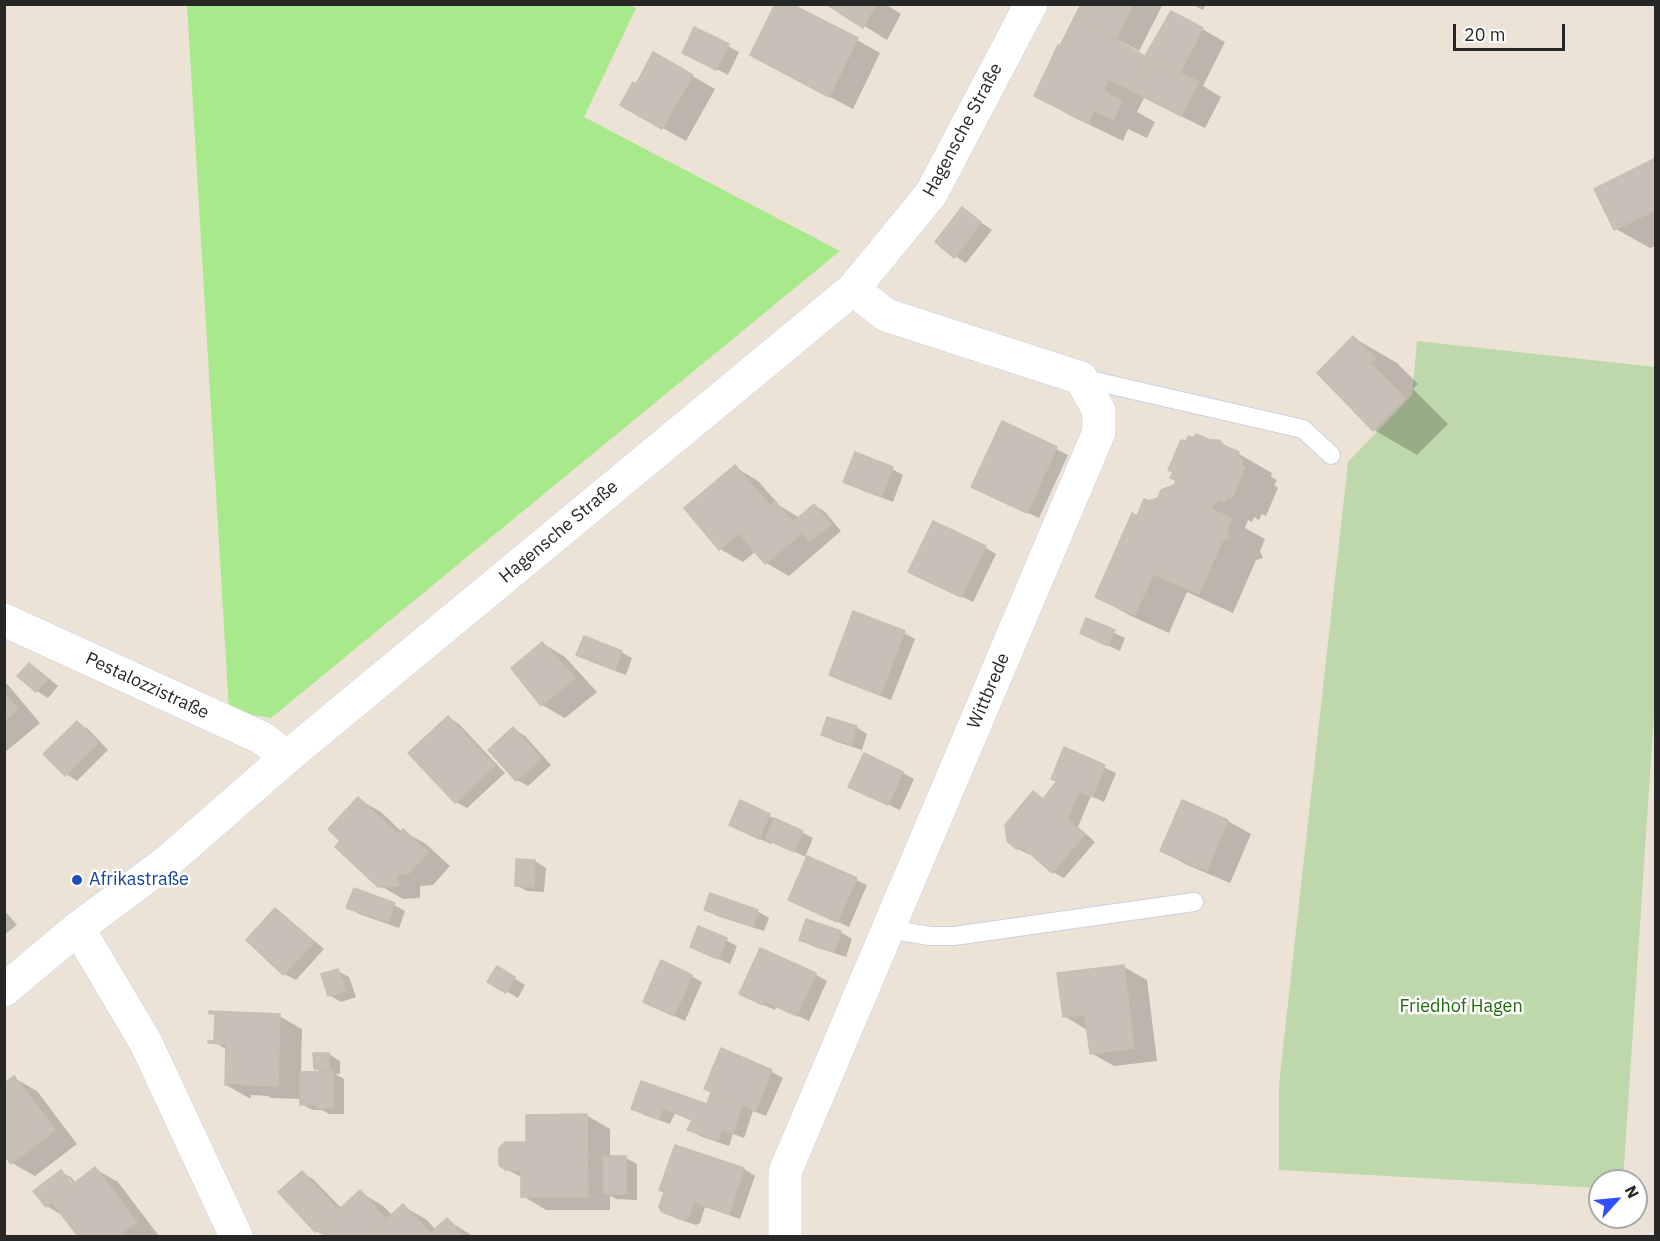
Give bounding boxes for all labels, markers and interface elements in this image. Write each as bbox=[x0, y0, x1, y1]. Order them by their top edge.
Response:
scale bar bbox=[1456, 12, 1568, 50]
text: 20 m bbox=[1464, 23, 1506, 46]
street label: Hagensche Straße bbox=[919, 59, 1007, 201]
street label: Hagensche Straße bbox=[495, 476, 623, 588]
street label: Pestalozzistraße bbox=[82, 648, 212, 724]
street label: Wittbrede bbox=[963, 650, 1015, 732]
place label: Afrikastraße bbox=[89, 869, 189, 891]
marker: Afrikastraße bbox=[70, 873, 84, 887]
park label: Friedhof Hagen bbox=[1399, 996, 1523, 1018]
north arrow bbox=[1588, 1169, 1648, 1229]
text: N bbox=[1621, 1182, 1644, 1201]

